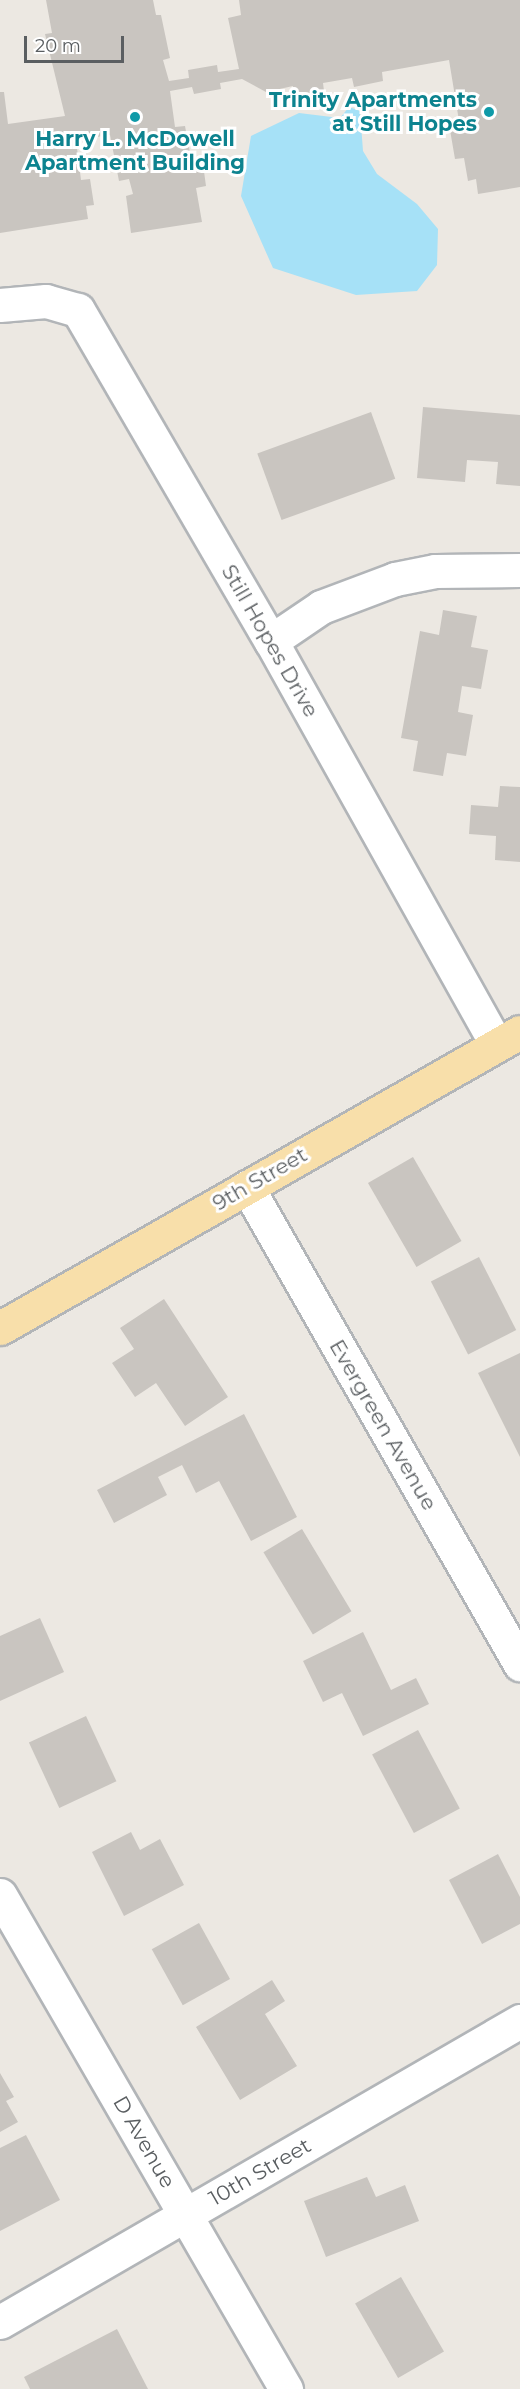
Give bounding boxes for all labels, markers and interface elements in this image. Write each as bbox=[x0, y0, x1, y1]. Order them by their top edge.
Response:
scale bar bbox=[27, 24, 128, 62]
text: 20 m bbox=[35, 35, 81, 57]
place label: Trinity Apartments at Still Hopes bbox=[269, 87, 477, 137]
marker: Trinity Apartments at Still Hopes bbox=[482, 105, 496, 119]
marker: Harry L. McDowell Apartment Building bbox=[128, 110, 142, 124]
place label: Harry L. McDowell Apartment Building bbox=[25, 126, 245, 176]
street label: Still Hopes Drive bbox=[216, 560, 324, 722]
street label: 9th Street bbox=[208, 1142, 312, 1216]
street label: Evergreen Avenue bbox=[324, 1335, 442, 1515]
street label: D Avenue bbox=[108, 2091, 180, 2193]
street label: 10th Street bbox=[205, 2133, 315, 2211]

